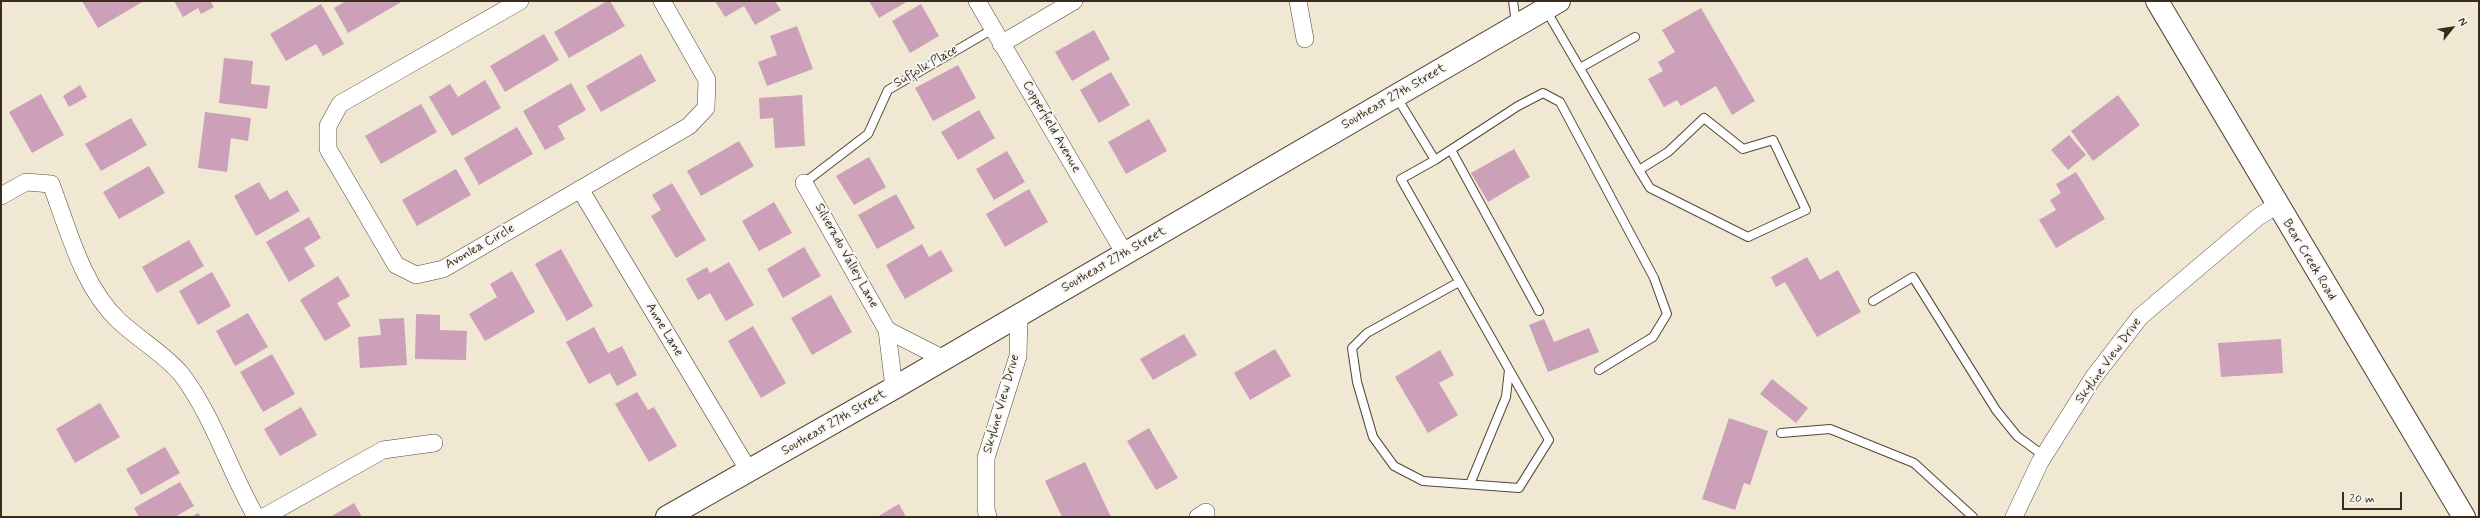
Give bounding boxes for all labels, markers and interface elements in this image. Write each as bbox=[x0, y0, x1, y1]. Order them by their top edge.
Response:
north arrow bbox=[2432, 8, 2472, 48]
text: N bbox=[2454, 15, 2470, 29]
street label: Suffolk Place bbox=[891, 42, 961, 92]
street label: Southeast 27th Street bbox=[1339, 61, 1449, 133]
street label: Copperfield Avenue bbox=[1018, 78, 1084, 176]
street label: Silverado Valley Lane bbox=[811, 201, 881, 311]
street label: Bear Creek Road bbox=[2279, 217, 2339, 303]
street label: Avonlea Circle bbox=[442, 221, 518, 273]
street label: Southeast 27th Street bbox=[1059, 224, 1169, 296]
street label: Anne Lane bbox=[642, 300, 686, 360]
street label: Skyline View Drive bbox=[2073, 315, 2145, 407]
street label: Skyline View Drive bbox=[980, 353, 1024, 455]
street label: Southeast 27th Street bbox=[779, 387, 889, 459]
scale bar bbox=[2344, 484, 2404, 510]
text: 20 m bbox=[2349, 491, 2375, 507]

